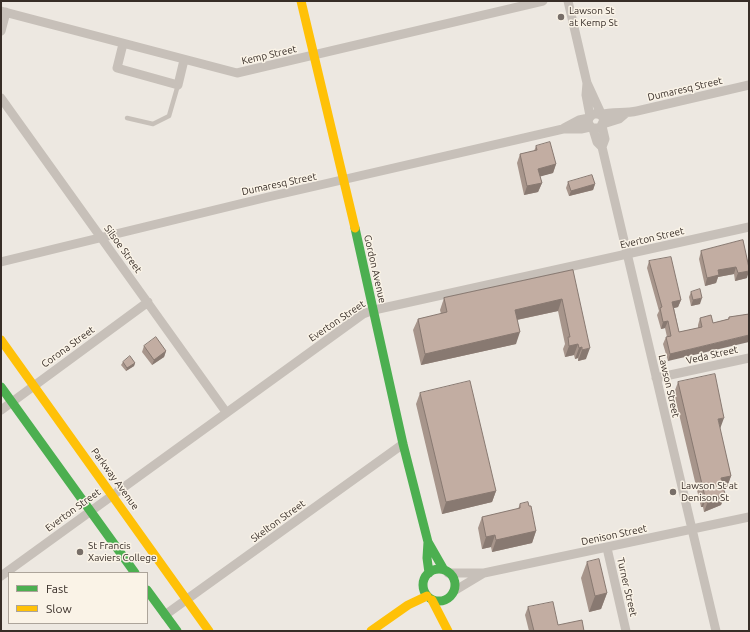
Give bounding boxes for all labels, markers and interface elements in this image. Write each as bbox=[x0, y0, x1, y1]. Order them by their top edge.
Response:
place label: Lawson St at Kemp St bbox=[569, 5, 618, 28]
marker: Lawson St at Kemp St bbox=[556, 12, 566, 22]
street label: Kemp Street bbox=[240, 43, 298, 67]
street label: Dumaresq Street bbox=[647, 75, 723, 103]
street label: Dumaresq Street bbox=[240, 170, 318, 198]
street label: Silsoe Street bbox=[102, 223, 144, 275]
street label: Everton Street bbox=[619, 225, 685, 251]
street label: Gordon Avenue bbox=[361, 234, 389, 304]
street label: Everton Street bbox=[307, 298, 367, 344]
street label: Corona Street bbox=[39, 324, 97, 370]
street label: Veda Street bbox=[685, 343, 739, 367]
street label: Lawson Street bbox=[656, 353, 682, 419]
street label: Parkway Avenue bbox=[89, 446, 141, 512]
place label: Lawson St at Denison St bbox=[681, 480, 738, 504]
street label: Everton Street bbox=[43, 486, 103, 534]
marker: Lawson St at Denison St bbox=[668, 487, 678, 497]
street label: Skelton Street bbox=[249, 497, 307, 545]
street label: Denison Street bbox=[580, 522, 648, 548]
place label: St Francis Xaviers College bbox=[88, 540, 157, 564]
marker: St Francis Xaviers College bbox=[75, 547, 85, 557]
street label: Turner Street bbox=[614, 556, 640, 618]
legend bbox=[8, 572, 148, 624]
text: Fast bbox=[46, 582, 68, 595]
text: Slow bbox=[46, 602, 72, 615]

